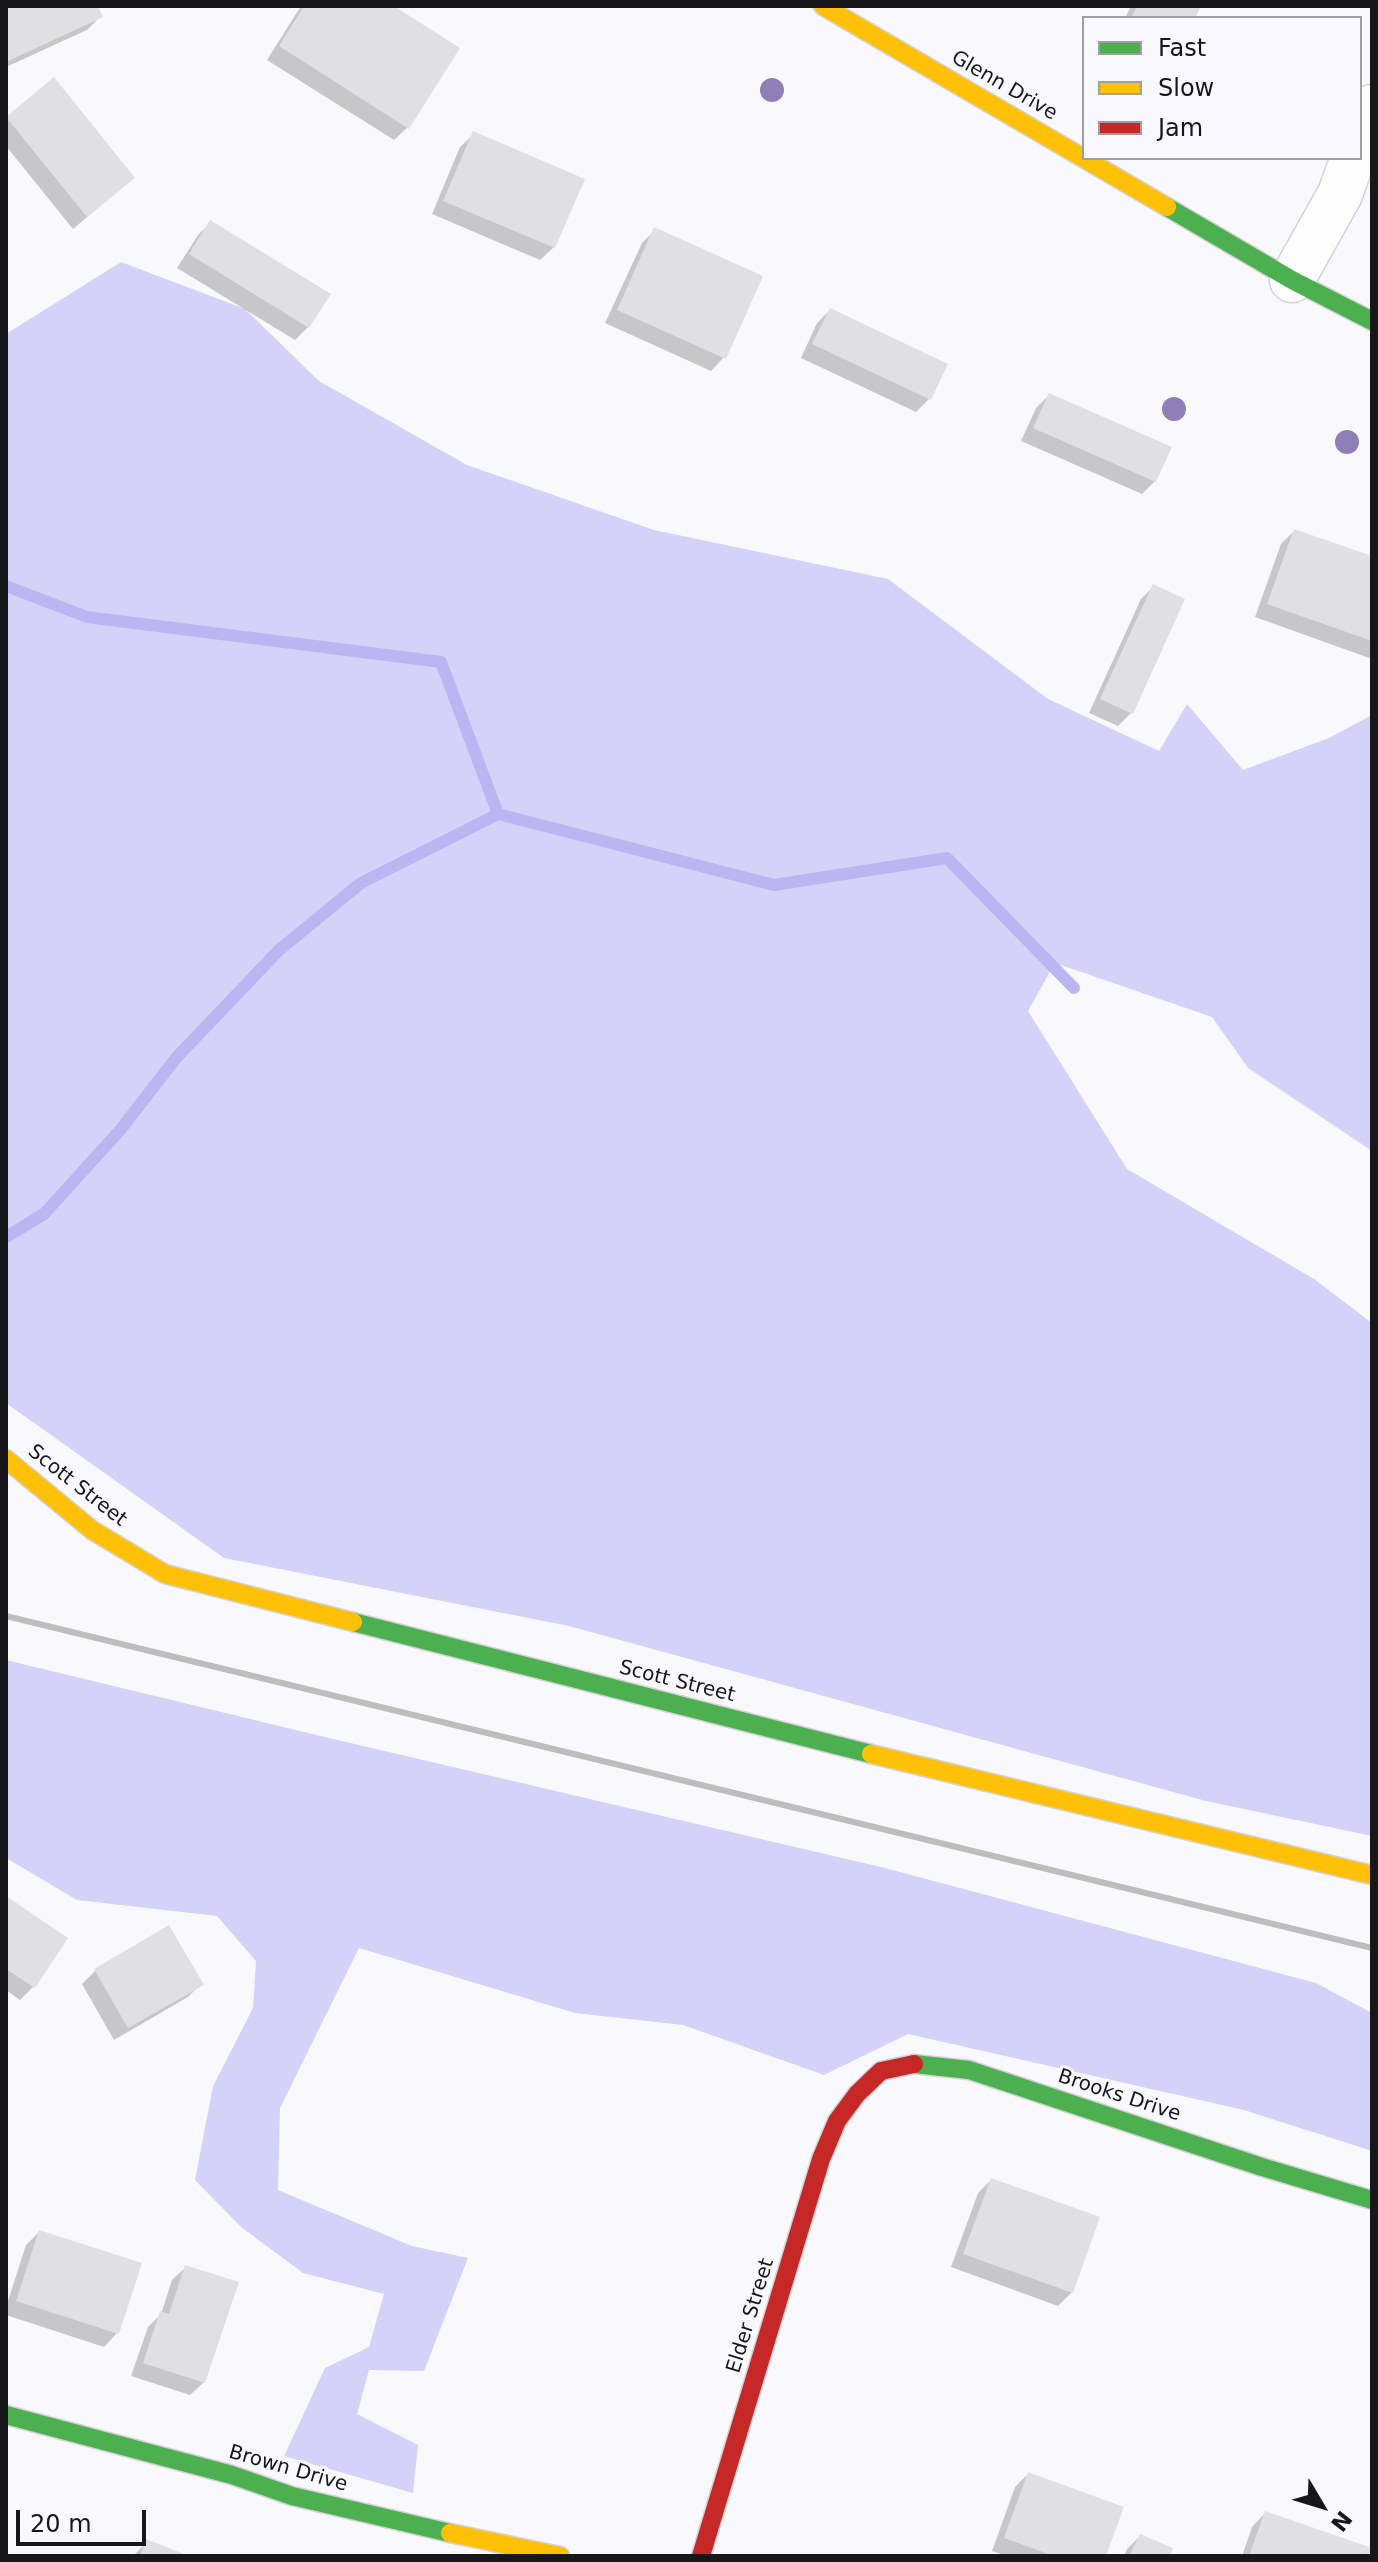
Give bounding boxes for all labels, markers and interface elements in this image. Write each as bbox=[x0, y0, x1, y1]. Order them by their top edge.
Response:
legend bbox=[1082, 16, 1362, 160]
text: Fast bbox=[1158, 34, 1206, 62]
street label: Glenn Drive bbox=[947, 46, 1061, 126]
text: Slow bbox=[1158, 74, 1214, 102]
text: Jam bbox=[1158, 114, 1203, 142]
street label: Scott Street bbox=[23, 1440, 131, 1532]
street label: Scott Street bbox=[616, 1656, 738, 1708]
street label: Brooks Drive bbox=[1055, 2065, 1183, 2127]
street label: Elder Street bbox=[722, 2256, 780, 2376]
street label: Brown Drive bbox=[226, 2441, 350, 2497]
north arrow bbox=[1282, 2466, 1362, 2546]
scale bar bbox=[20, 2494, 150, 2544]
text: N bbox=[1326, 2506, 1357, 2536]
text: 20 m bbox=[30, 2510, 92, 2538]

